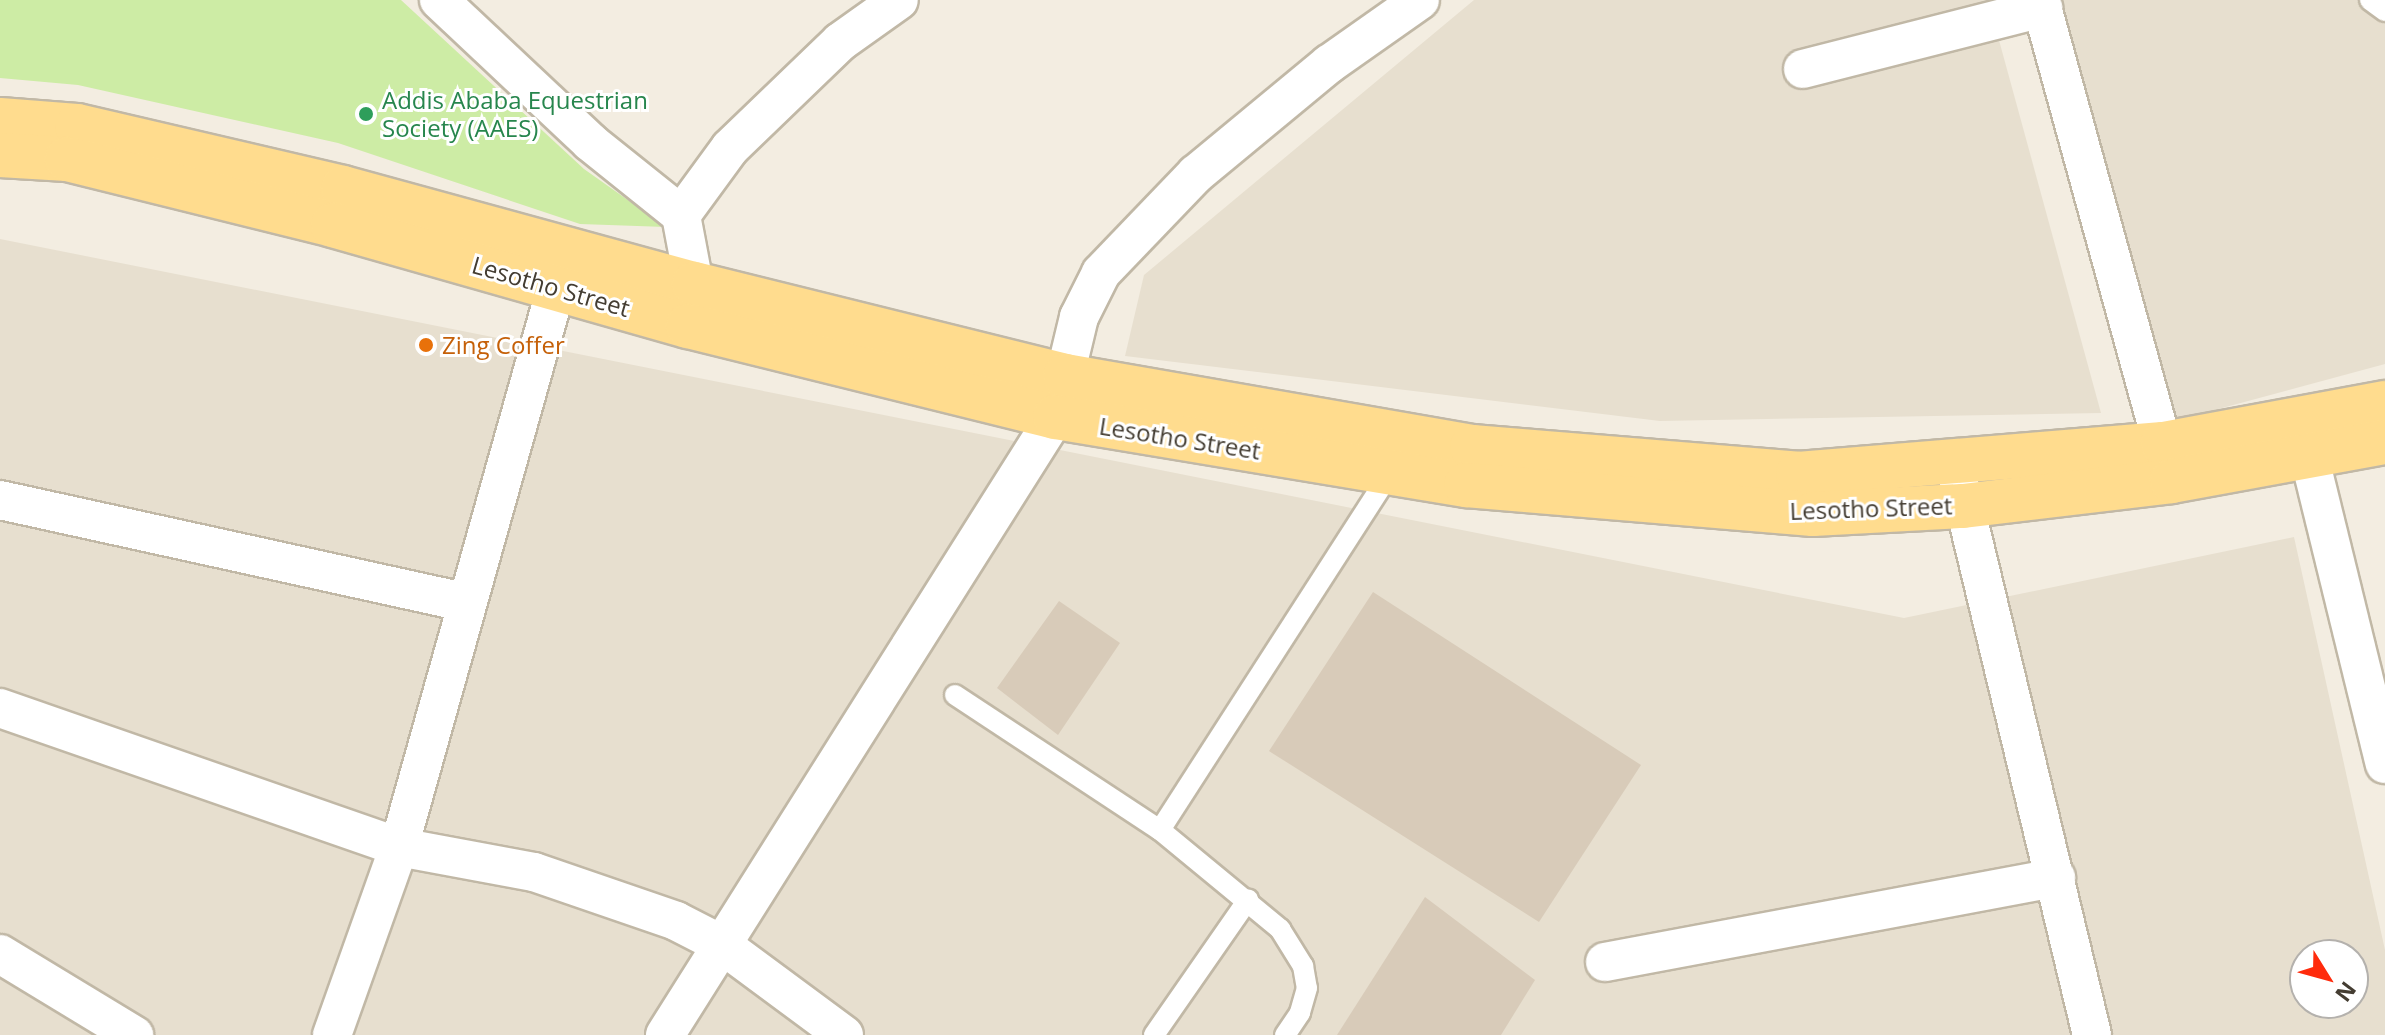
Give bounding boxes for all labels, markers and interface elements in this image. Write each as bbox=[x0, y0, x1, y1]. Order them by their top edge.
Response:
place label: Addis Ababa Equestrian Society (AAES) bbox=[382, 86, 648, 142]
marker: Addis Ababa Equestrian Society (AAES) bbox=[357, 105, 375, 123]
street label: Lesotho Street bbox=[469, 250, 633, 322]
place label: Zing Coffer bbox=[442, 331, 565, 359]
marker: Zing Coffer bbox=[417, 336, 435, 354]
street label: Lesotho Street bbox=[1097, 411, 1263, 465]
street label: Lesotho Street bbox=[1789, 491, 1953, 525]
north arrow bbox=[2289, 939, 2369, 1019]
text: N bbox=[2329, 976, 2364, 1008]

